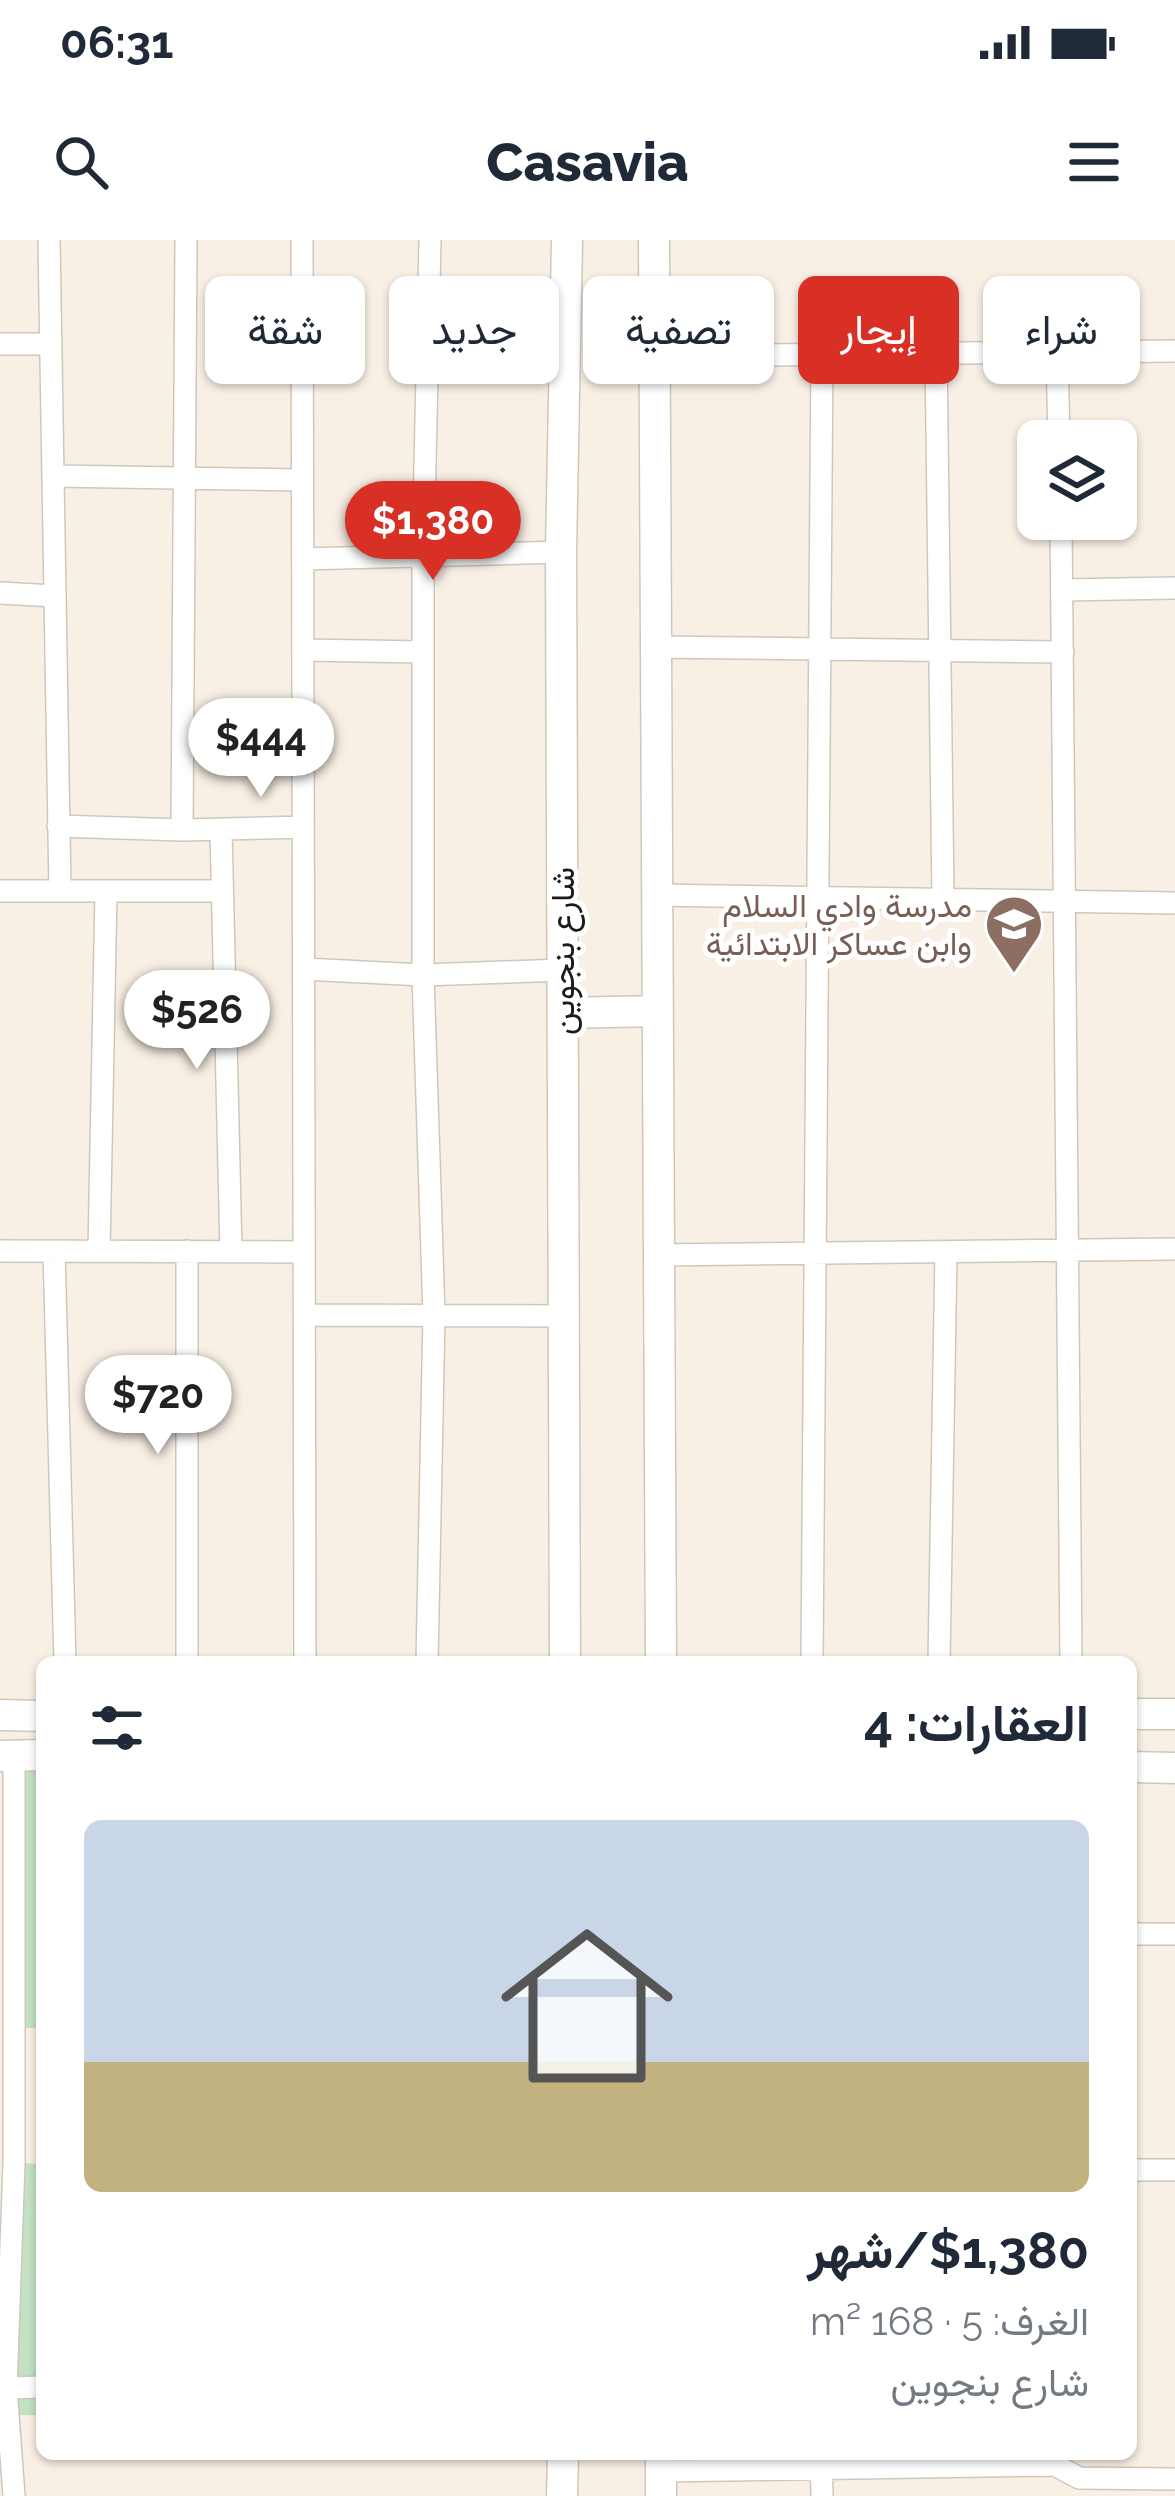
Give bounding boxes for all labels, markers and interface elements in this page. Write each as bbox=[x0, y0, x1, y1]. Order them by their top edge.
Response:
text: 06:31 bbox=[60, 16, 173, 69]
icon: search bbox=[48, 129, 114, 195]
icon: menu bbox=[1061, 129, 1127, 195]
text: Casavia bbox=[486, 130, 689, 194]
chip: شقة bbox=[205, 276, 365, 384]
chip: جديد bbox=[389, 276, 559, 384]
chip: تصفية bbox=[583, 276, 774, 384]
chip: إيجار bbox=[798, 276, 959, 384]
chip: شراء bbox=[983, 276, 1140, 384]
map controls bbox=[1017, 420, 1137, 540]
button: layers bbox=[1017, 420, 1137, 540]
pin: $1,380 bbox=[335, 481, 531, 583]
text: $1,380 bbox=[372, 497, 494, 543]
pin: $444 bbox=[190, 698, 332, 800]
text: $444 bbox=[215, 714, 307, 760]
street label: شارع بنجوين bbox=[543, 867, 585, 1035]
place label: مدرسة وادي السلام وابن عساكر الابتدائية bbox=[706, 886, 972, 964]
school or university icon: مدرسة وادي السلام وابن عساكر الابتدائية bbox=[983, 893, 1045, 975]
pin: $526 bbox=[126, 970, 268, 1072]
text: $526 bbox=[151, 986, 243, 1032]
pin: $720 bbox=[87, 1355, 229, 1457]
text: $720 bbox=[112, 1371, 204, 1417]
text: العقارات: 4 bbox=[864, 1693, 1089, 1753]
icon: filters bbox=[84, 1695, 150, 1761]
icon: home bbox=[479, 1898, 695, 2114]
text: $1,380/شهر bbox=[807, 2220, 1089, 2280]
text: الغرف: 5 · 168 m² bbox=[810, 2298, 1089, 2344]
text: شارع بنجوين bbox=[890, 2359, 1089, 2405]

